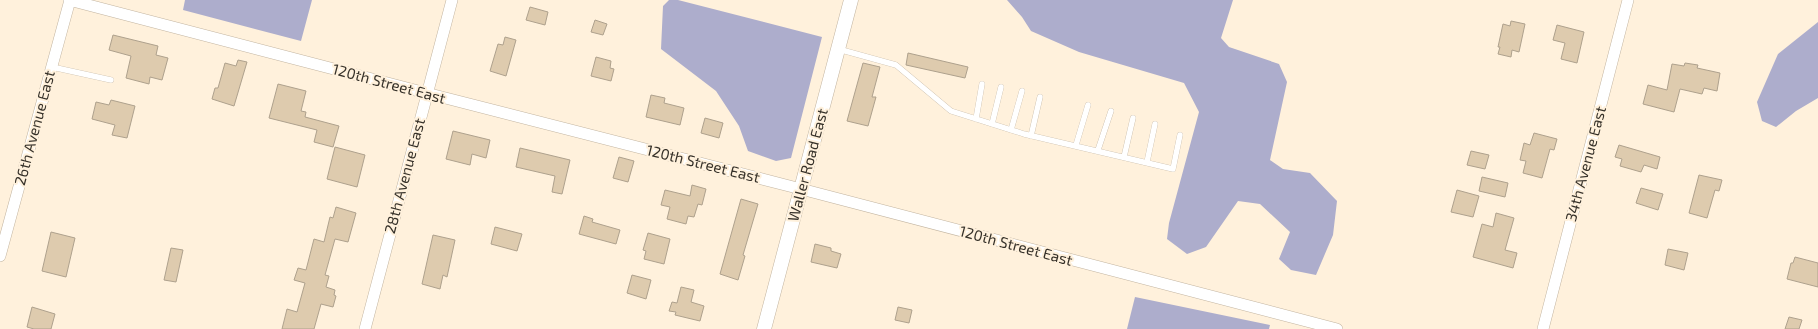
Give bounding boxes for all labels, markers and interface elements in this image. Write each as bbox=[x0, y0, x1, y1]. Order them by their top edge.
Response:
street label: 120th Street East bbox=[331, 59, 448, 107]
street label: 26th Avenue East bbox=[10, 68, 58, 187]
street label: 34th Avenue East bbox=[1561, 104, 1609, 223]
street label: Waller Road East bbox=[783, 106, 831, 223]
street label: 28th Avenue East bbox=[380, 116, 428, 235]
street label: 120th Street East bbox=[645, 140, 762, 186]
street label: 120th Street East bbox=[958, 221, 1075, 269]

